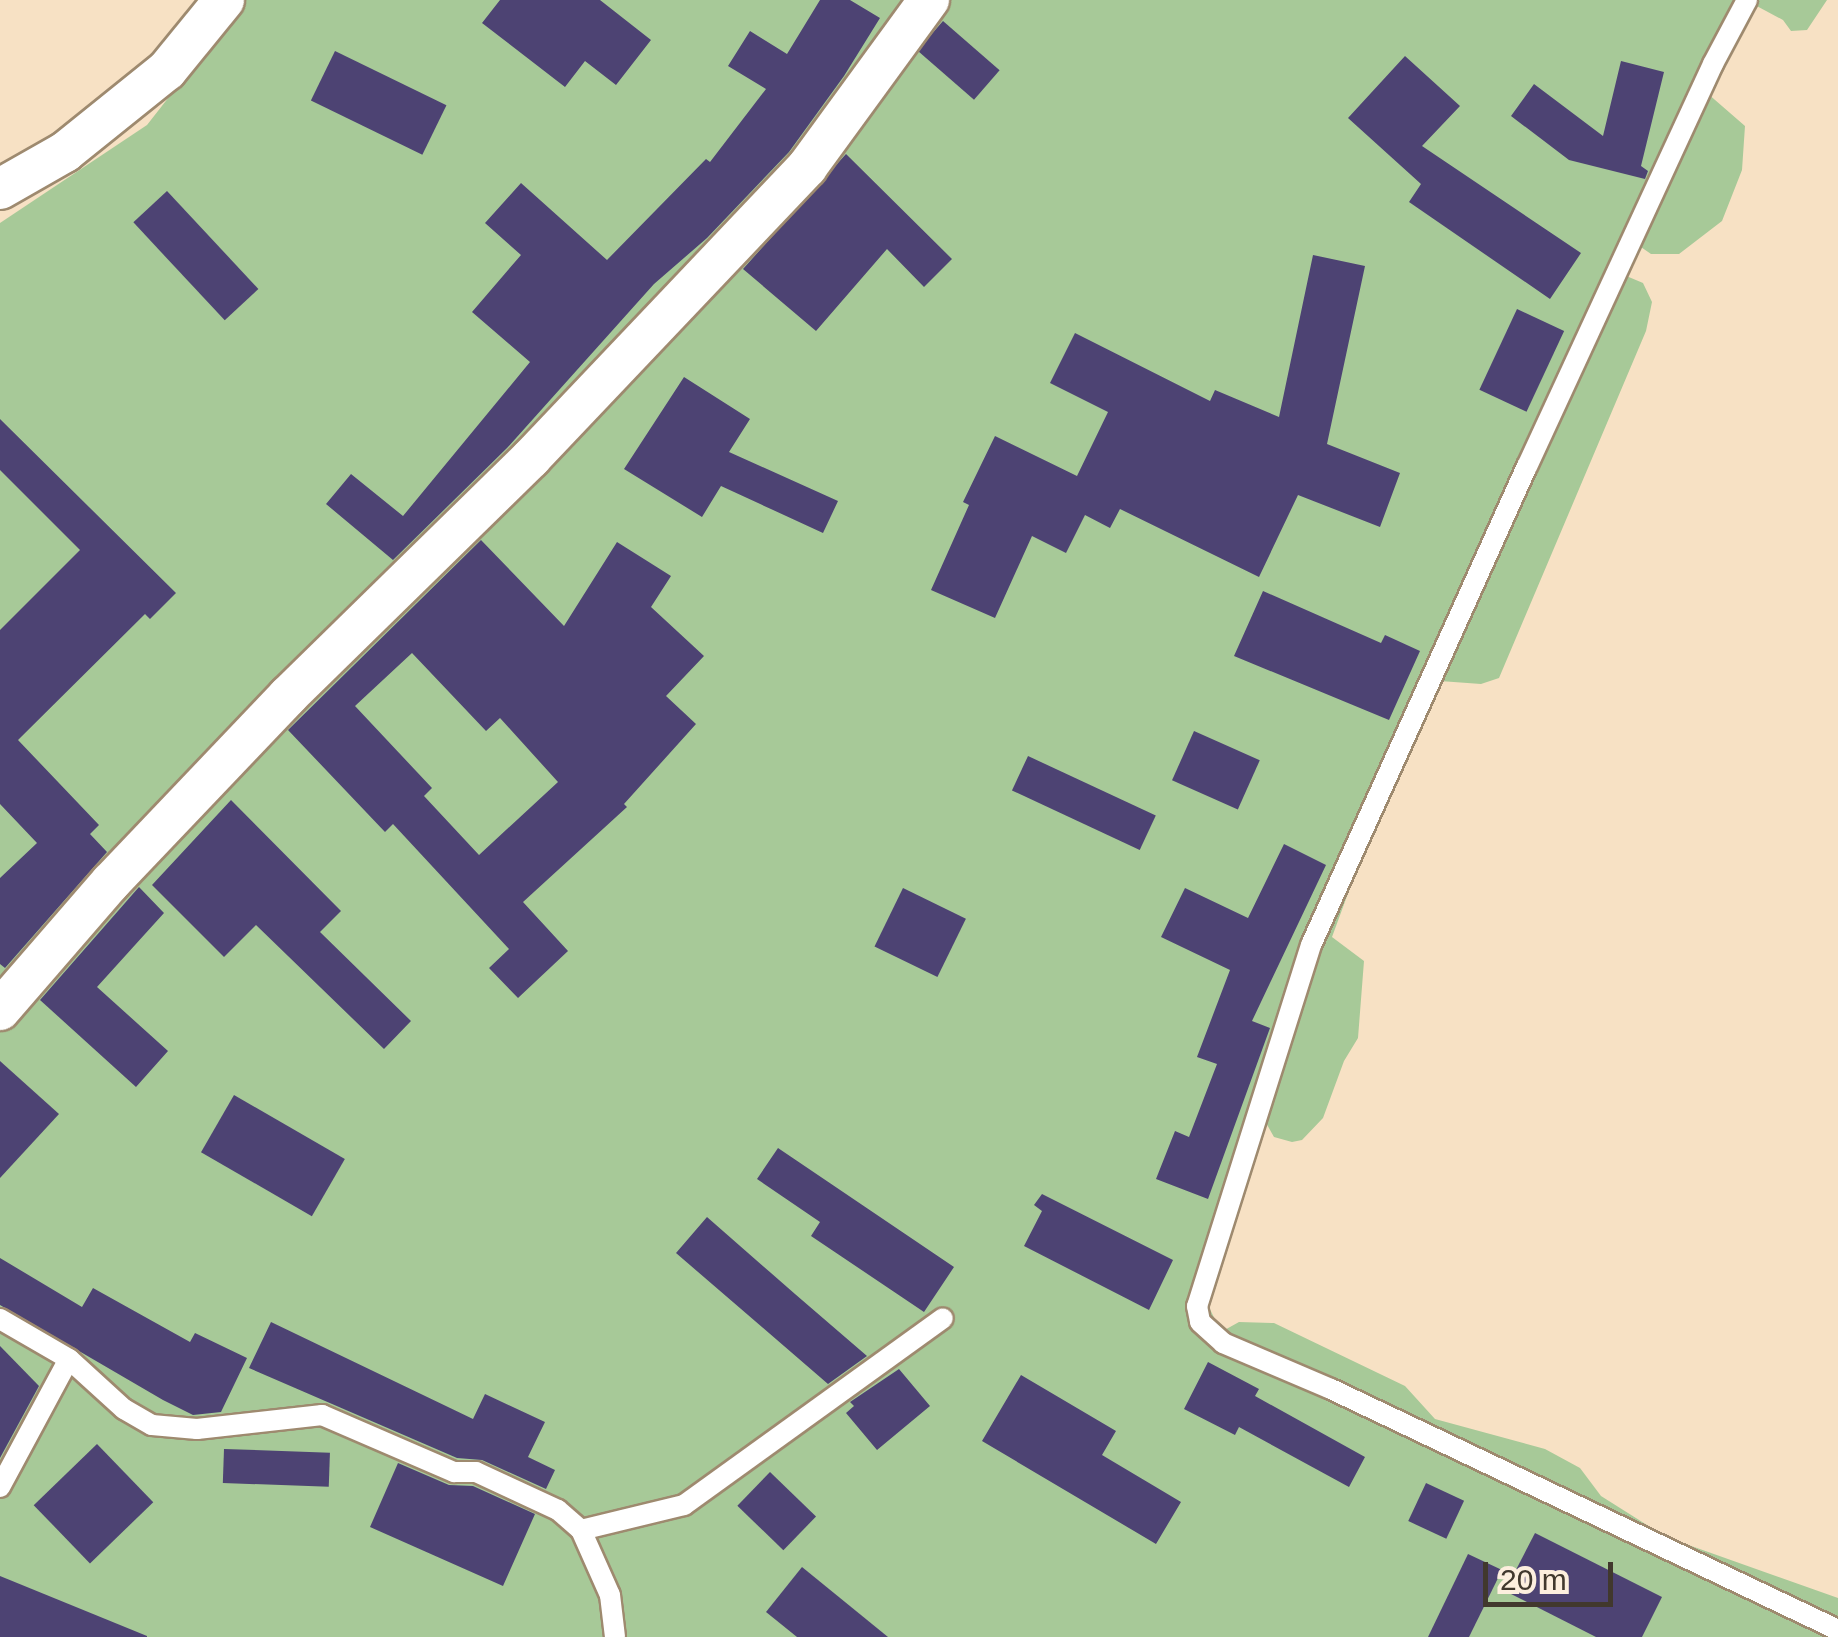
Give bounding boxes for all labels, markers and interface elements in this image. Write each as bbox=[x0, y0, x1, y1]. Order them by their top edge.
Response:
scale bar bbox=[1488, 1542, 1618, 1604]
text: 20 m bbox=[1500, 1563, 1567, 1596]

